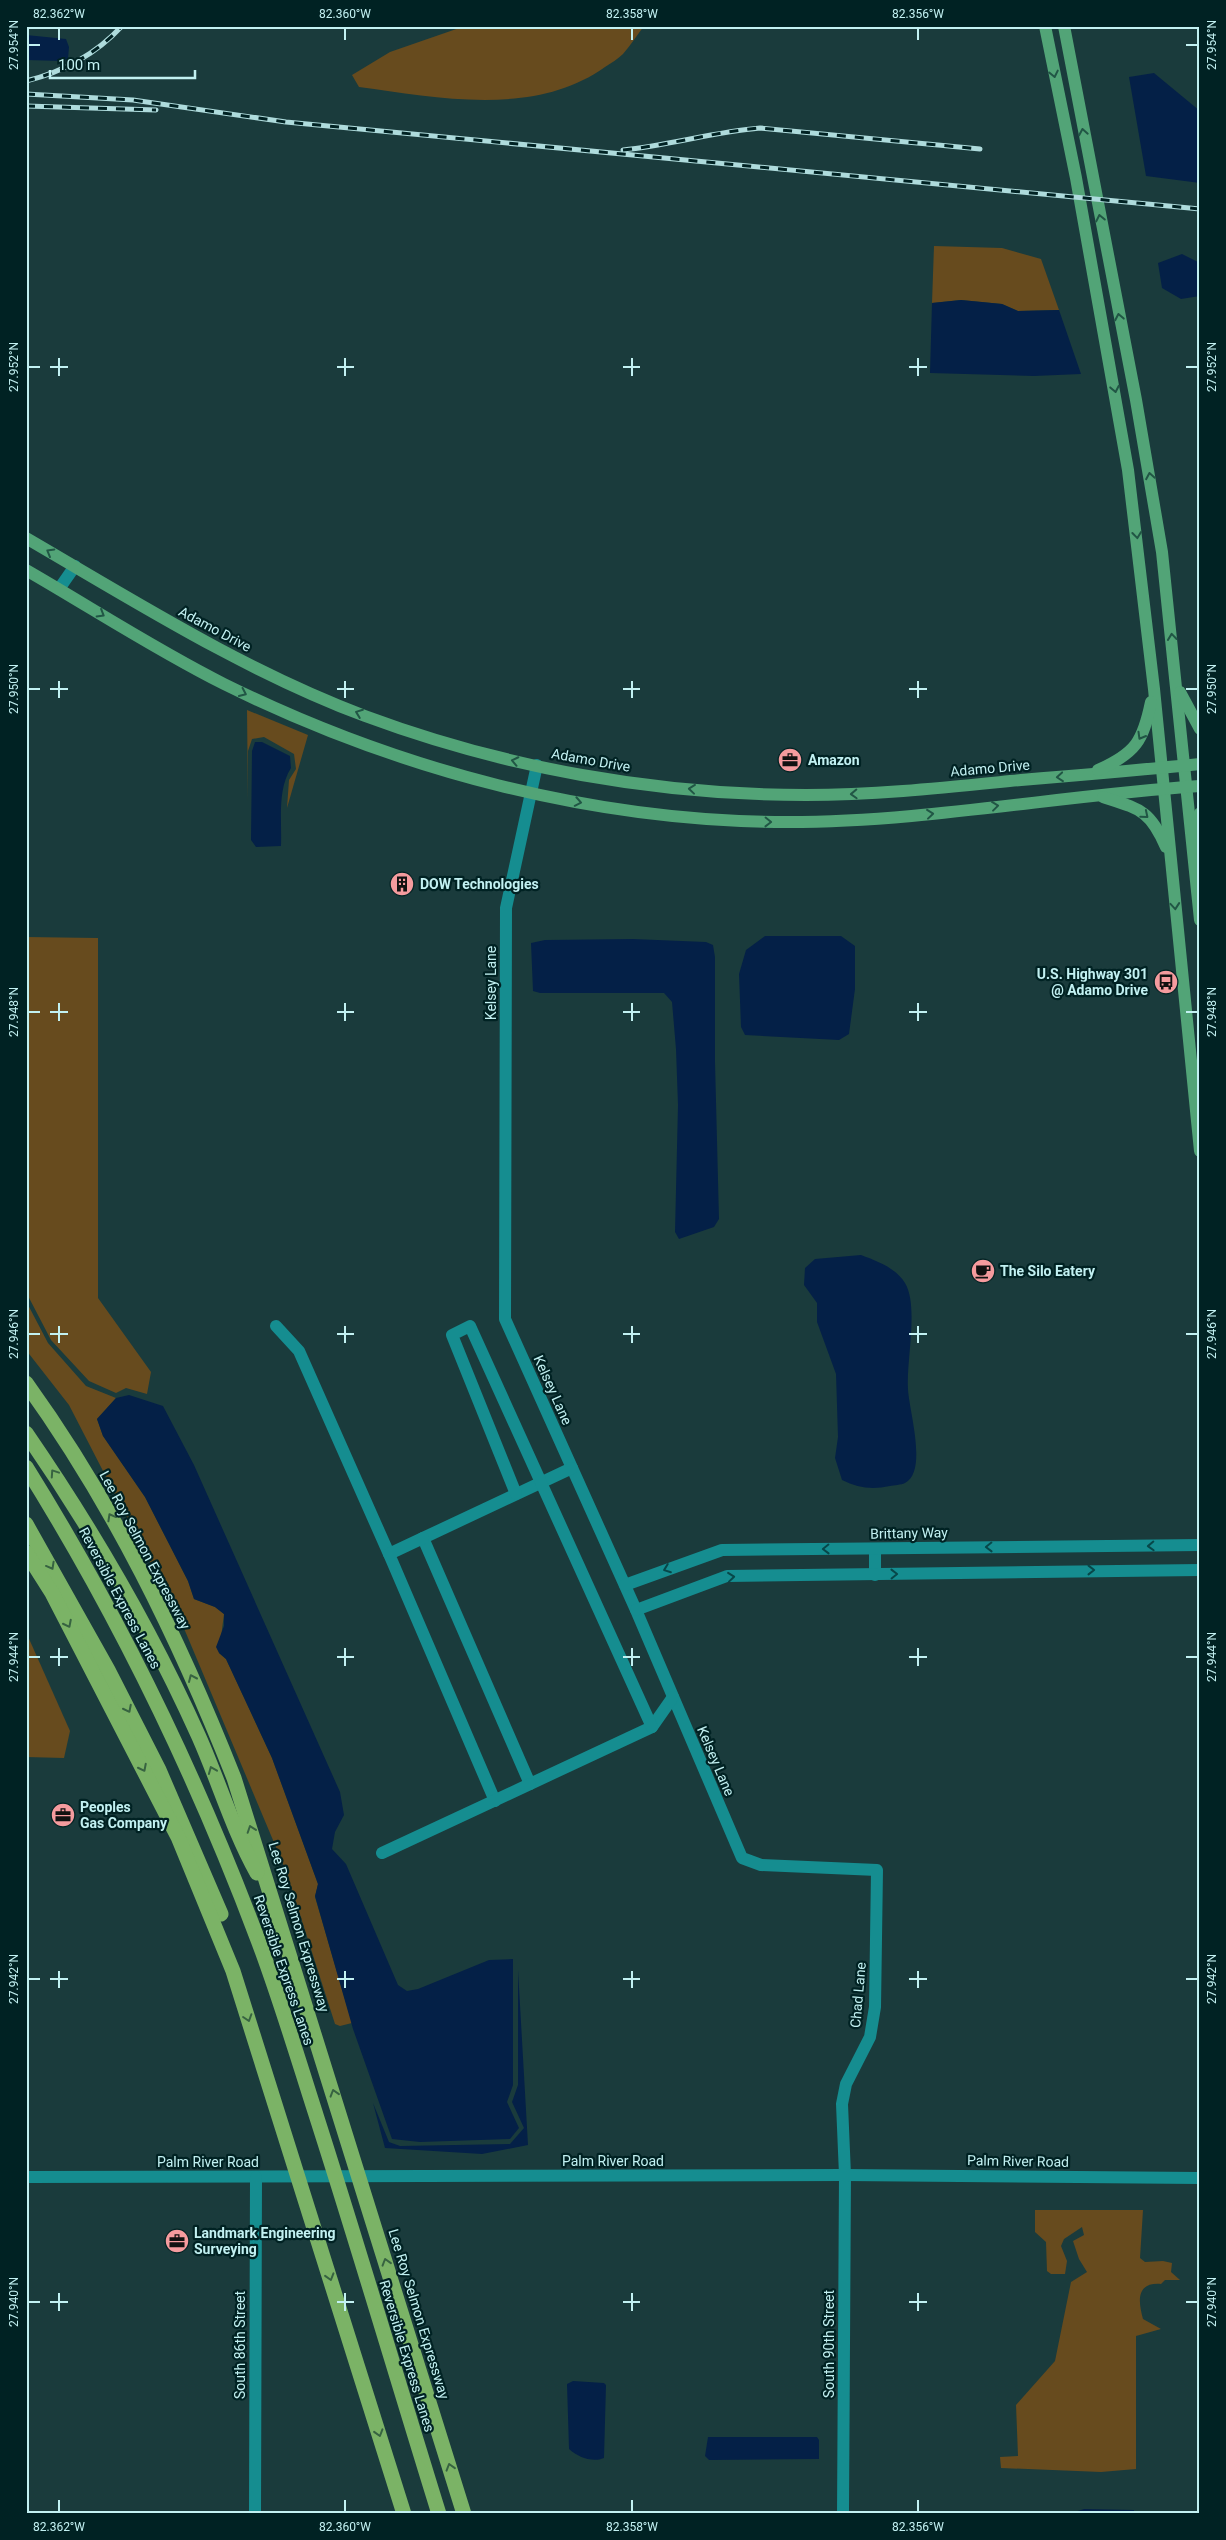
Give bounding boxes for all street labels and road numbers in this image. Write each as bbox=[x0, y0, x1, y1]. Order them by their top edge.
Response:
street label: Adamo Drive bbox=[176, 603, 254, 655]
street label: Adamo Drive bbox=[550, 745, 632, 775]
street label: Adamo Drive bbox=[950, 757, 1030, 779]
street label: Kelsey Lane bbox=[483, 946, 499, 1020]
street label: Kelsey Lane bbox=[531, 1353, 575, 1427]
street label: Lee Roy Selmon Expressway bbox=[96, 1468, 194, 1632]
street label: Brittany Way bbox=[870, 1524, 948, 1542]
street label: Reversible Express Lanes bbox=[76, 1525, 164, 1671]
street label: Kelsey Lane bbox=[694, 1724, 738, 1798]
street label: Lee Roy Selmon Expressway bbox=[265, 1840, 333, 2014]
street label: Reversible Express Lanes bbox=[251, 1893, 317, 2047]
street label: Chad Lane bbox=[847, 1961, 869, 2029]
street label: Palm River Road bbox=[967, 2152, 1069, 2170]
street label: Palm River Road bbox=[562, 2153, 664, 2169]
street label: Palm River Road bbox=[157, 2154, 259, 2170]
street label: Lee Roy Selmon Expressway bbox=[385, 2227, 453, 2401]
street label: Reversible Express Lanes bbox=[376, 2278, 438, 2434]
street label: South 90th Street bbox=[821, 2289, 837, 2398]
street label: South 86th Street bbox=[232, 2290, 248, 2399]

